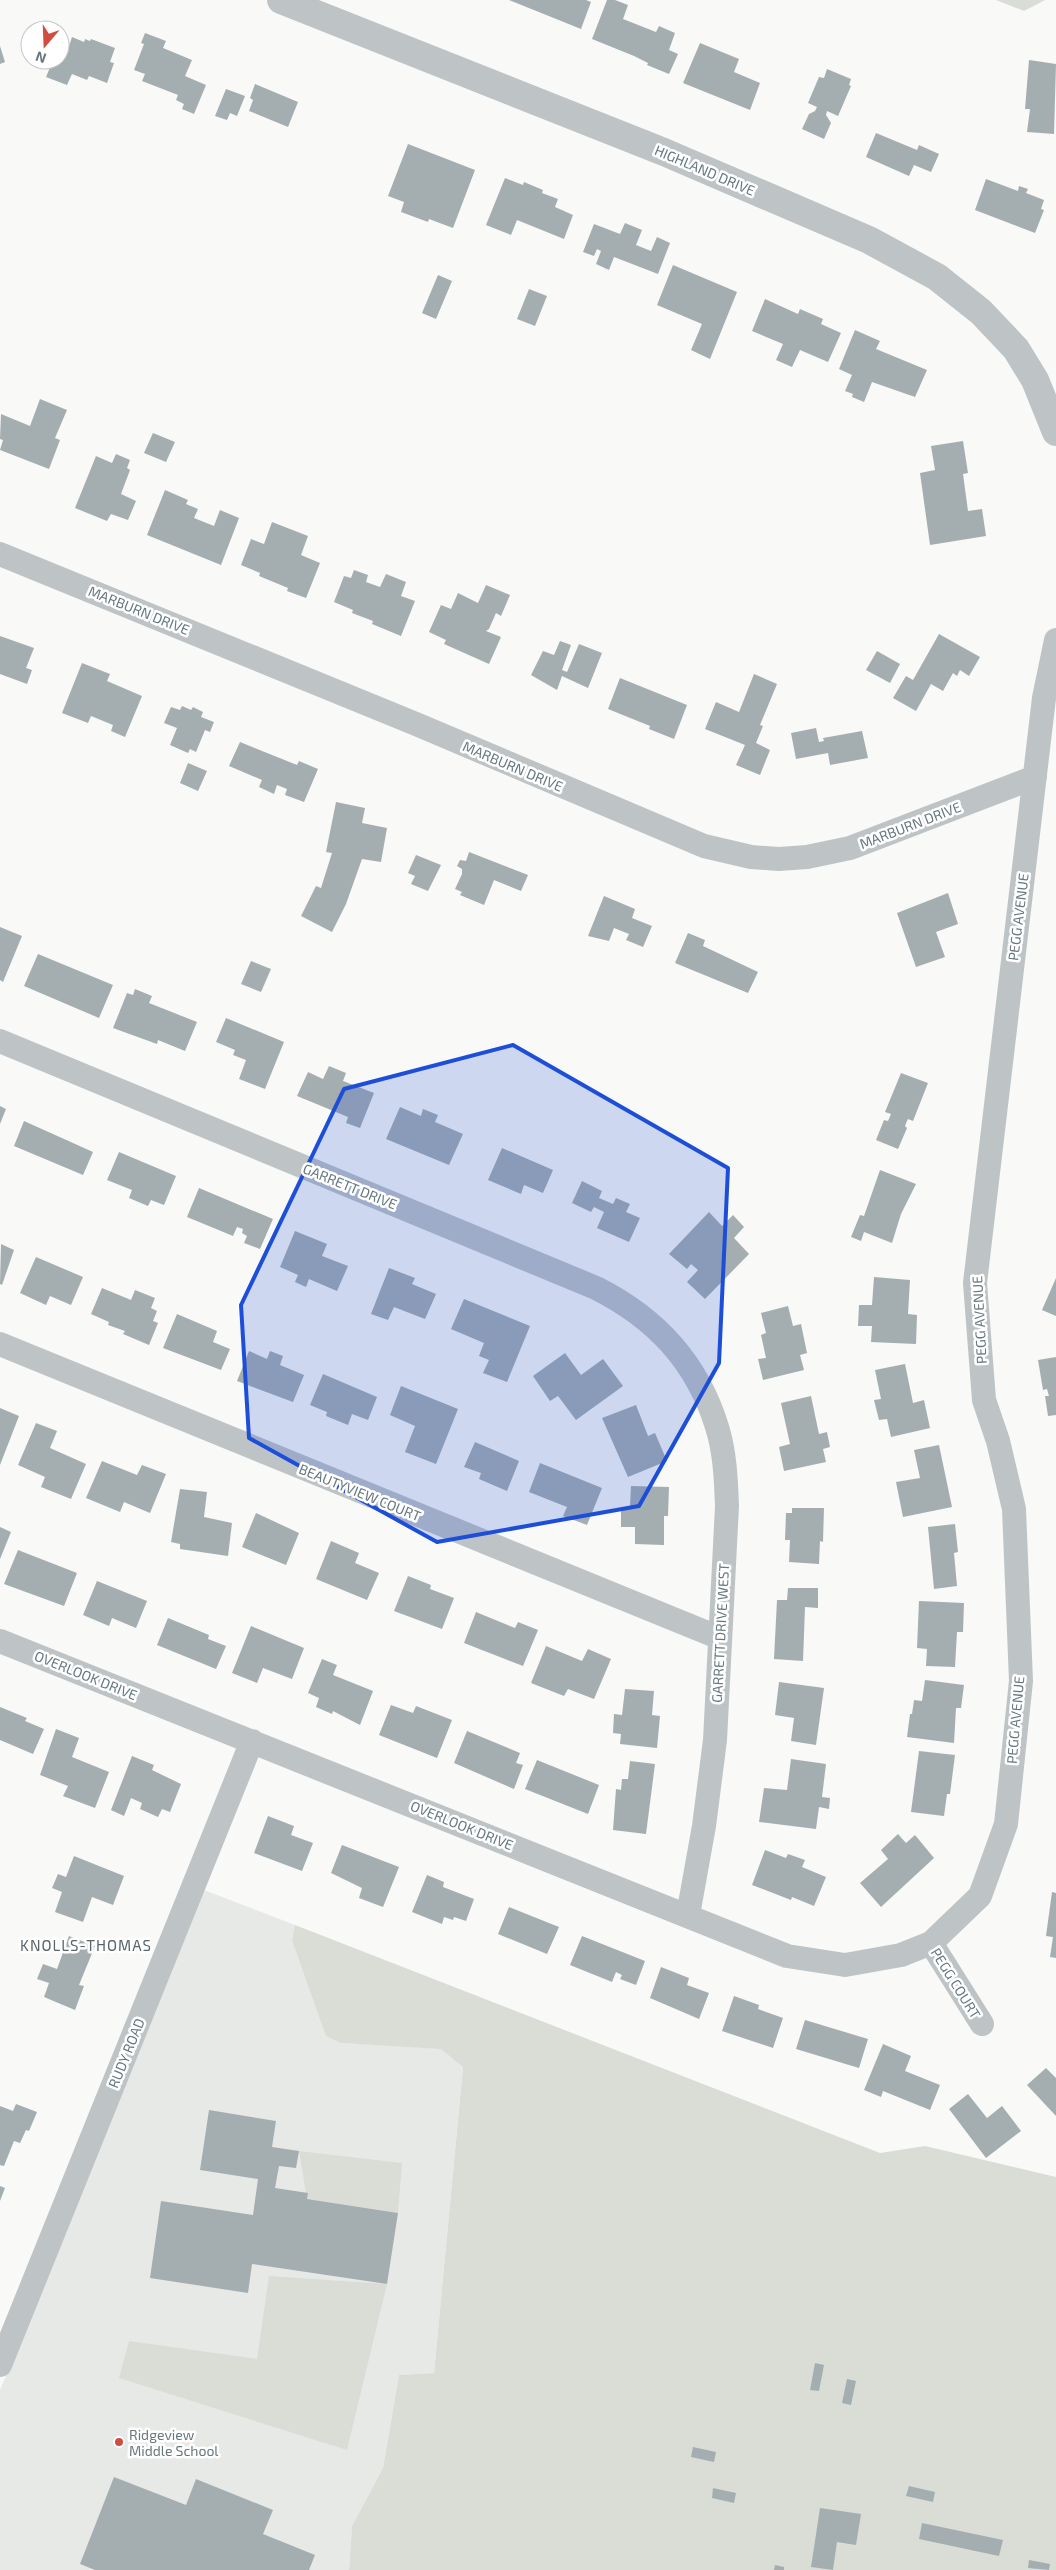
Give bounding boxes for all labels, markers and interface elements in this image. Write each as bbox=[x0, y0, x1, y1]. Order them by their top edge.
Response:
north arrow bbox=[20, 20, 70, 70]
text: N bbox=[33, 48, 48, 67]
street label: HIGHLAND DRIVE bbox=[652, 141, 758, 199]
street label: MARBURN DRIVE bbox=[86, 582, 192, 638]
street label: MARBURN DRIVE bbox=[460, 737, 566, 795]
street label: MARBURN DRIVE bbox=[857, 798, 963, 852]
street label: PEGG AVENUE bbox=[1004, 872, 1032, 962]
street label: GARRETT DRIVE bbox=[301, 1159, 400, 1213]
street label: PEGG AVENUE bbox=[968, 1275, 990, 1364]
street label: BEAUTYVIEW COURT bbox=[297, 1460, 423, 1524]
street label: GARRETT DRIVE WEST bbox=[708, 1563, 732, 1703]
street label: OVERLOOK DRIVE bbox=[32, 1647, 140, 1703]
street label: PEGG AVENUE bbox=[1003, 1675, 1027, 1765]
street label: OVERLOOK DRIVE bbox=[408, 1797, 516, 1853]
district label: KNOLLS-THOMAS bbox=[20, 1936, 152, 1954]
street label: PEGG COURT bbox=[928, 1945, 984, 2021]
street label: RUDY ROAD bbox=[104, 2016, 148, 2090]
place label: Ridgeview Middle School bbox=[129, 2426, 219, 2459]
marker: Ridgeview Middle School bbox=[113, 2436, 125, 2448]

